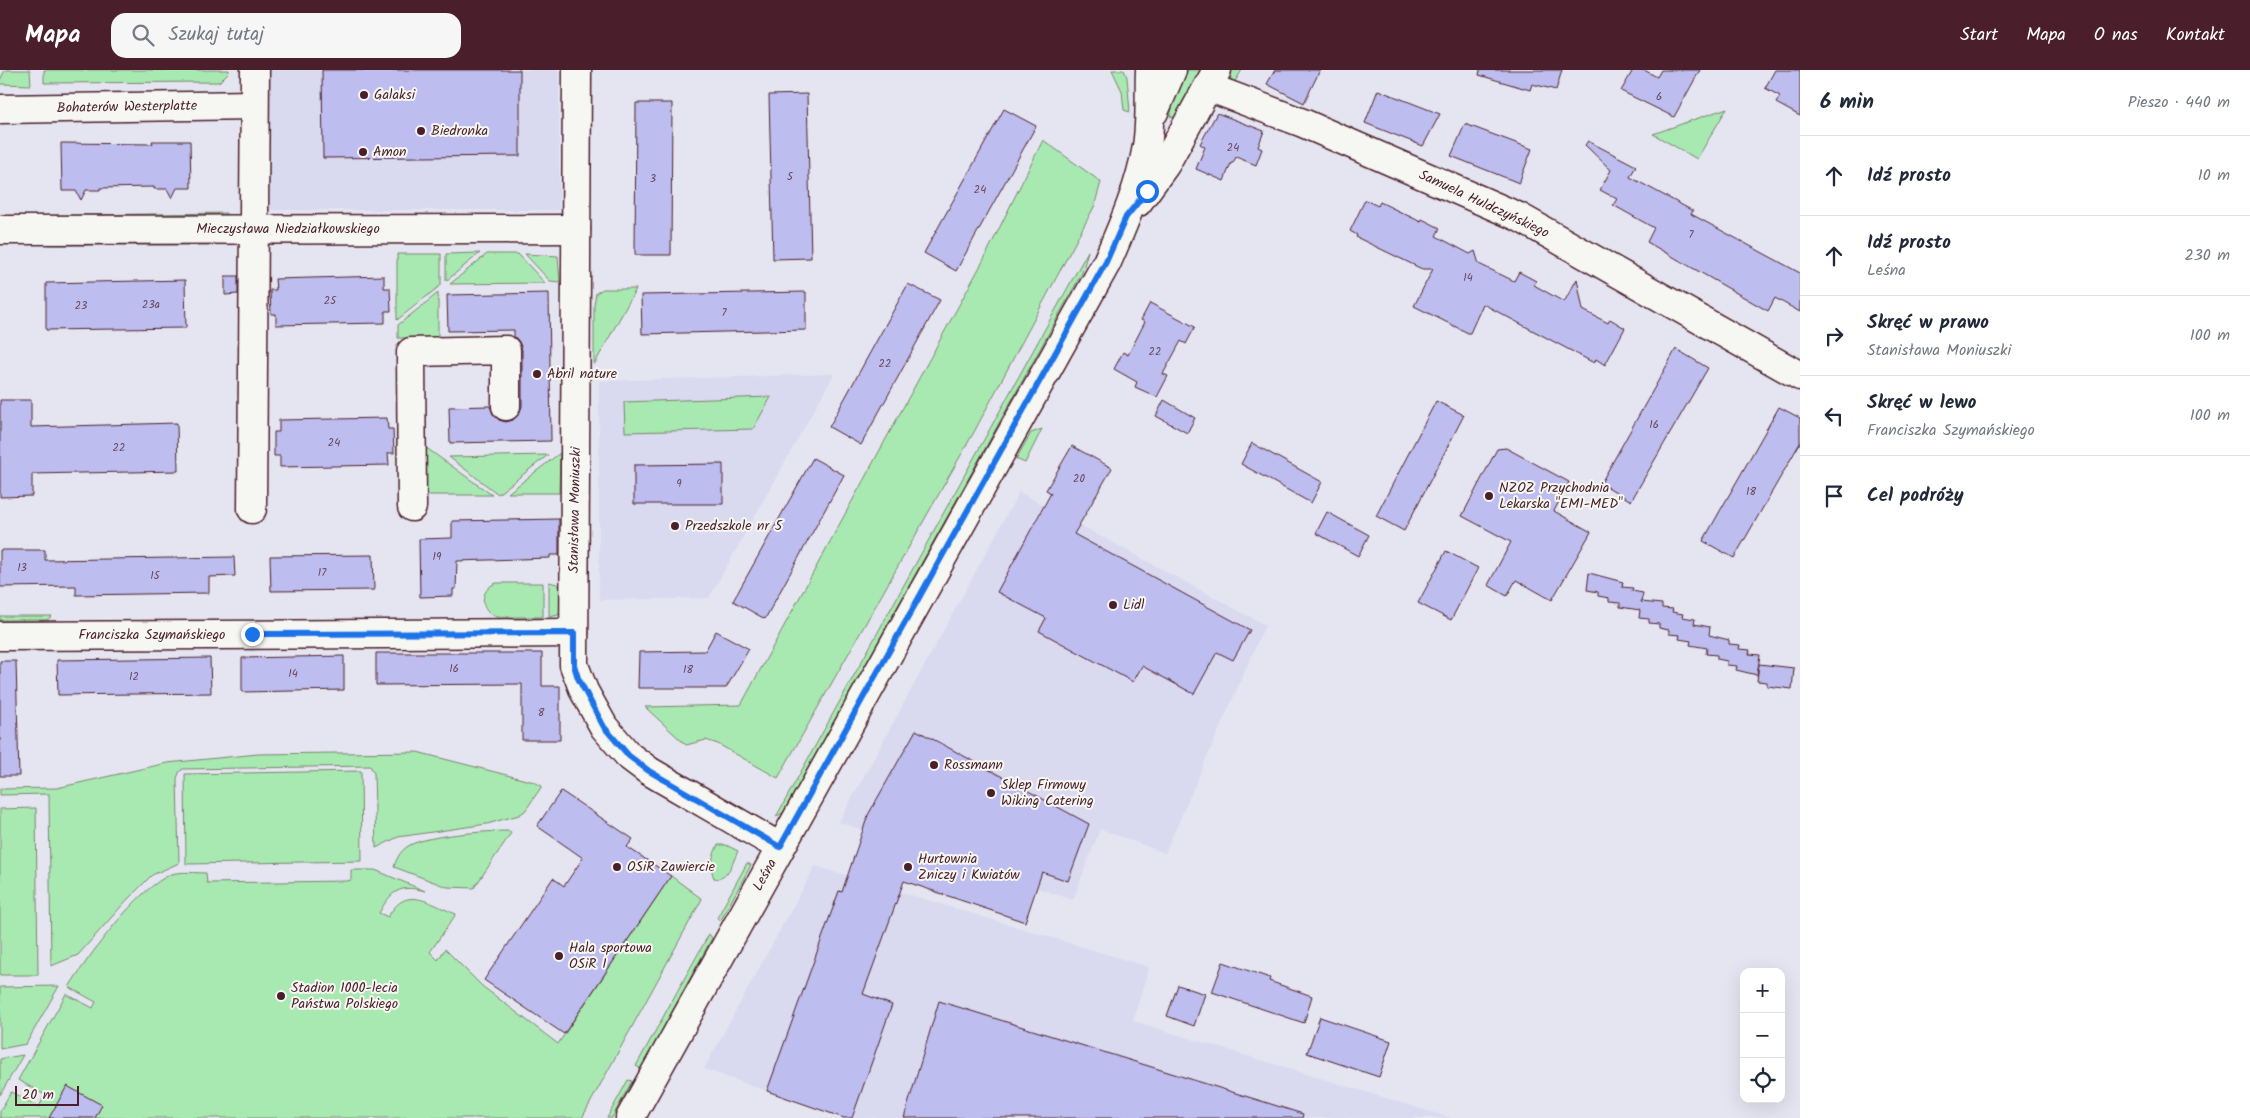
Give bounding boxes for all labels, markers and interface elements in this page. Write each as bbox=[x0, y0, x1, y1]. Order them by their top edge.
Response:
search box bbox=[111, 13, 461, 58]
text: Mapa bbox=[25, 16, 81, 55]
text: Szukaj tutaj bbox=[169, 20, 264, 50]
icon: search bbox=[129, 21, 157, 49]
text: Start bbox=[1960, 21, 1998, 50]
text: Mapa bbox=[2026, 21, 2066, 50]
text: O nas bbox=[2094, 21, 2138, 50]
text: Kontakt bbox=[2166, 21, 2225, 50]
place label: Galaksi bbox=[374, 84, 416, 106]
text: 6 min bbox=[1820, 86, 1874, 119]
house number: 6 bbox=[1656, 88, 1662, 106]
marker: Galaksi bbox=[358, 89, 370, 101]
text: Pieszo · 440 m bbox=[2128, 90, 2230, 115]
street label: Bohaterów Westerplatte bbox=[57, 95, 198, 119]
place label: Biedronka bbox=[431, 120, 488, 142]
marker: Biedronka bbox=[415, 125, 427, 137]
house number: 24 bbox=[1227, 139, 1239, 157]
place label: Amon bbox=[373, 141, 406, 163]
marker: Amon bbox=[357, 146, 369, 158]
text: Idź prosto bbox=[1867, 161, 1951, 191]
icon: ahead bbox=[1820, 162, 1848, 190]
text: 10 m bbox=[2198, 163, 2230, 188]
street label: Samuela Huldczyńskiego bbox=[1415, 164, 1553, 244]
house number: 5 bbox=[787, 168, 794, 186]
house number: 3 bbox=[650, 170, 656, 188]
route start bbox=[1136, 180, 1159, 203]
house number: 24 bbox=[974, 181, 986, 199]
street label: Mieczysława Niedziałkowskiego bbox=[196, 218, 380, 240]
house number: 7 bbox=[1688, 226, 1694, 244]
text: Idź prosto bbox=[1867, 228, 1951, 258]
icon: ahead bbox=[1820, 242, 1848, 270]
text: 230 m bbox=[2184, 243, 2230, 268]
text: Leśna bbox=[1867, 258, 1906, 283]
house number: 14 bbox=[1463, 269, 1473, 287]
house number: 25 bbox=[324, 292, 337, 310]
house number: 23a bbox=[142, 296, 160, 314]
house number: 23 bbox=[75, 297, 87, 315]
house number: 7 bbox=[721, 304, 727, 322]
text: Skręć w prawo bbox=[1867, 308, 1989, 338]
icon: right bbox=[1820, 322, 1848, 350]
text: 100 m bbox=[2190, 323, 2230, 348]
text: Stanisława Moniuszki bbox=[1867, 338, 2011, 363]
house number: 22 bbox=[1149, 343, 1161, 361]
house number: 22 bbox=[879, 355, 891, 373]
place label: Abril nature bbox=[547, 363, 618, 385]
marker: Abril nature bbox=[531, 368, 543, 380]
text: Skręć w lewo bbox=[1867, 388, 1976, 418]
icon: left bbox=[1820, 402, 1848, 430]
text: 100 m bbox=[2190, 403, 2230, 428]
house number: 16 bbox=[1649, 416, 1659, 434]
text: Franciszka Szymańskiego bbox=[1867, 418, 2035, 443]
house number: 24 bbox=[328, 434, 340, 452]
house number: 22 bbox=[113, 439, 125, 457]
street label: Stanisława Moniuszki bbox=[563, 446, 587, 573]
house number: 20 bbox=[1073, 470, 1085, 488]
house number: 9 bbox=[676, 475, 682, 493]
place label: NZOZ Przychodnia Lekarska "EMI-MED" bbox=[1499, 477, 1623, 515]
text: Cel podróży bbox=[1867, 481, 1964, 511]
icon: arrive bbox=[1820, 482, 1848, 510]
house number: 18 bbox=[1746, 483, 1756, 501]
marker: NZOZ Przychodnia Lekarska "EMI-MED" bbox=[1483, 490, 1495, 502]
place label: Przedszkole nr 5 bbox=[685, 515, 784, 537]
marker: Przedszkole nr 5 bbox=[669, 520, 681, 532]
house number: 19 bbox=[433, 548, 442, 566]
house number: 13 bbox=[17, 559, 27, 577]
house number: 17 bbox=[318, 564, 327, 582]
house number: 15 bbox=[150, 567, 161, 585]
place label: Lidl bbox=[1123, 594, 1145, 616]
marker: Lidl bbox=[1107, 599, 1119, 611]
route end bbox=[241, 623, 264, 646]
street label: Franciszka Szymańskiego bbox=[79, 624, 225, 646]
house number: 16 bbox=[449, 660, 459, 678]
house number: 18 bbox=[683, 661, 693, 679]
house number: 14 bbox=[288, 665, 298, 683]
house number: 12 bbox=[129, 668, 139, 686]
house number: 8 bbox=[538, 704, 545, 722]
place label: Rossmann bbox=[944, 754, 1003, 776]
marker: Rossmann bbox=[928, 759, 940, 771]
place label: Sklep Firmowy Wiking Catering bbox=[1001, 774, 1094, 812]
marker: Sklep Firmowy Wiking Catering bbox=[985, 787, 997, 799]
place label: Hurtownia Zniczy i Kwiatów bbox=[918, 848, 1020, 886]
street label: Leśna bbox=[747, 855, 783, 895]
place label: OSiR Zawiercie bbox=[627, 856, 716, 878]
marker: OSiR Zawiercie bbox=[611, 861, 623, 873]
marker: Hurtownia Zniczy i Kwiatów bbox=[902, 861, 914, 873]
place label: Hala sportowa OSiR I bbox=[569, 937, 652, 975]
marker: Hala sportowa OSiR I bbox=[553, 950, 565, 962]
map controls bbox=[1740, 968, 1785, 1103]
button: + bbox=[1740, 968, 1785, 1013]
place label: Stadion 1000-lecia Państwa Polskiego bbox=[291, 977, 398, 1015]
marker: Stadion 1000-lecia Państwa Polskiego bbox=[275, 990, 287, 1002]
button: − bbox=[1740, 1013, 1785, 1058]
button: locate bbox=[1740, 1058, 1785, 1103]
scale bar bbox=[15, 1083, 79, 1106]
text: 20 m bbox=[22, 1084, 54, 1106]

